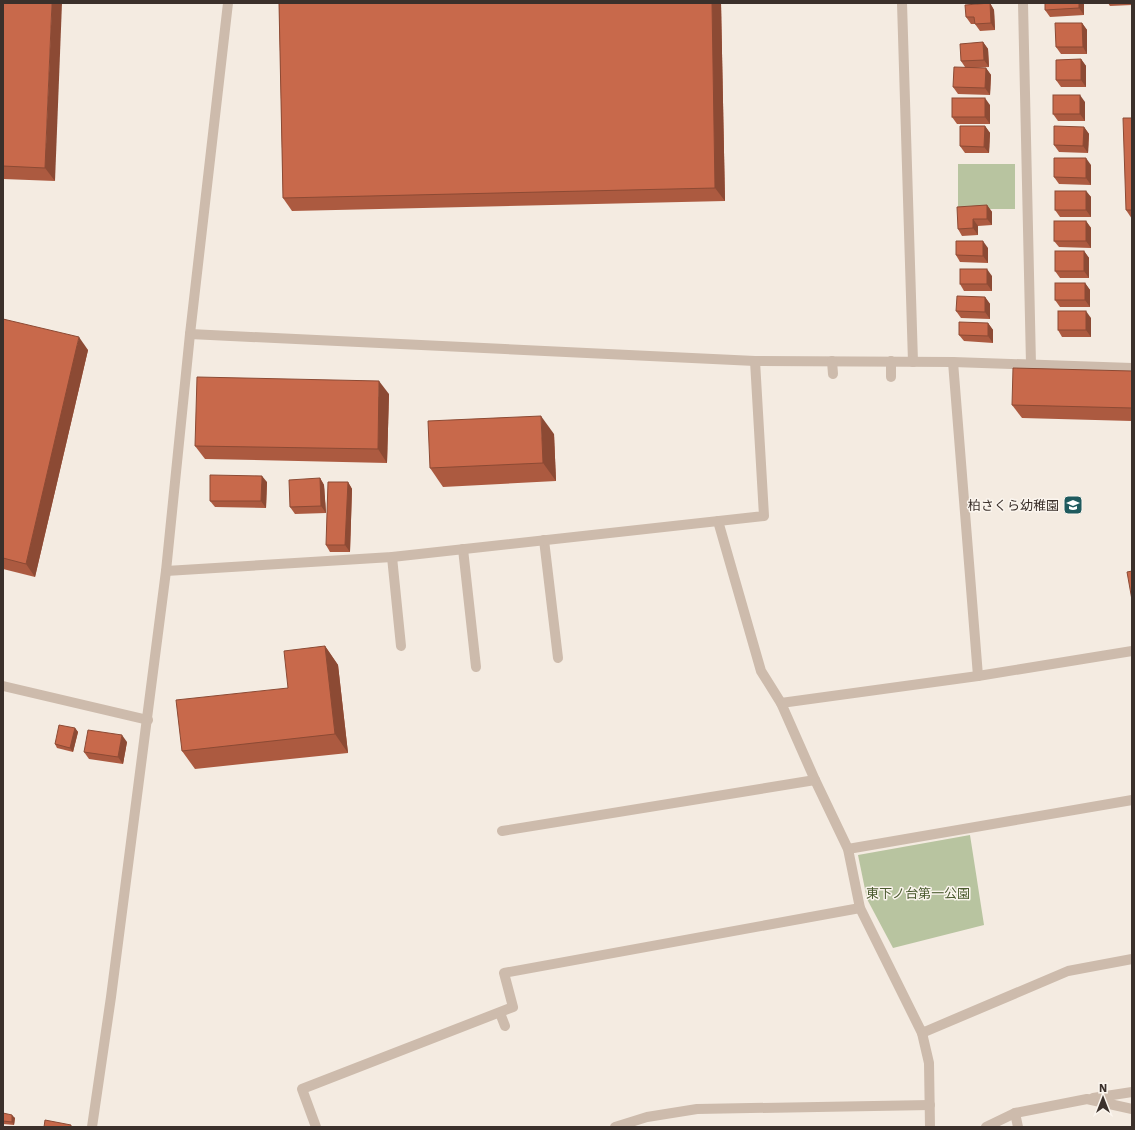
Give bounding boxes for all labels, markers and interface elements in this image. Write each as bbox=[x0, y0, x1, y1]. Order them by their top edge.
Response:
school or university icon: 柏さくら幼稚園 bbox=[1062, 494, 1084, 516]
place label: 柏さくら幼稚園 bbox=[968, 498, 1059, 513]
park label: 東下ノ台第一公園 bbox=[866, 886, 970, 901]
north arrow bbox=[1083, 1078, 1123, 1118]
text: N bbox=[1099, 1082, 1107, 1095]

